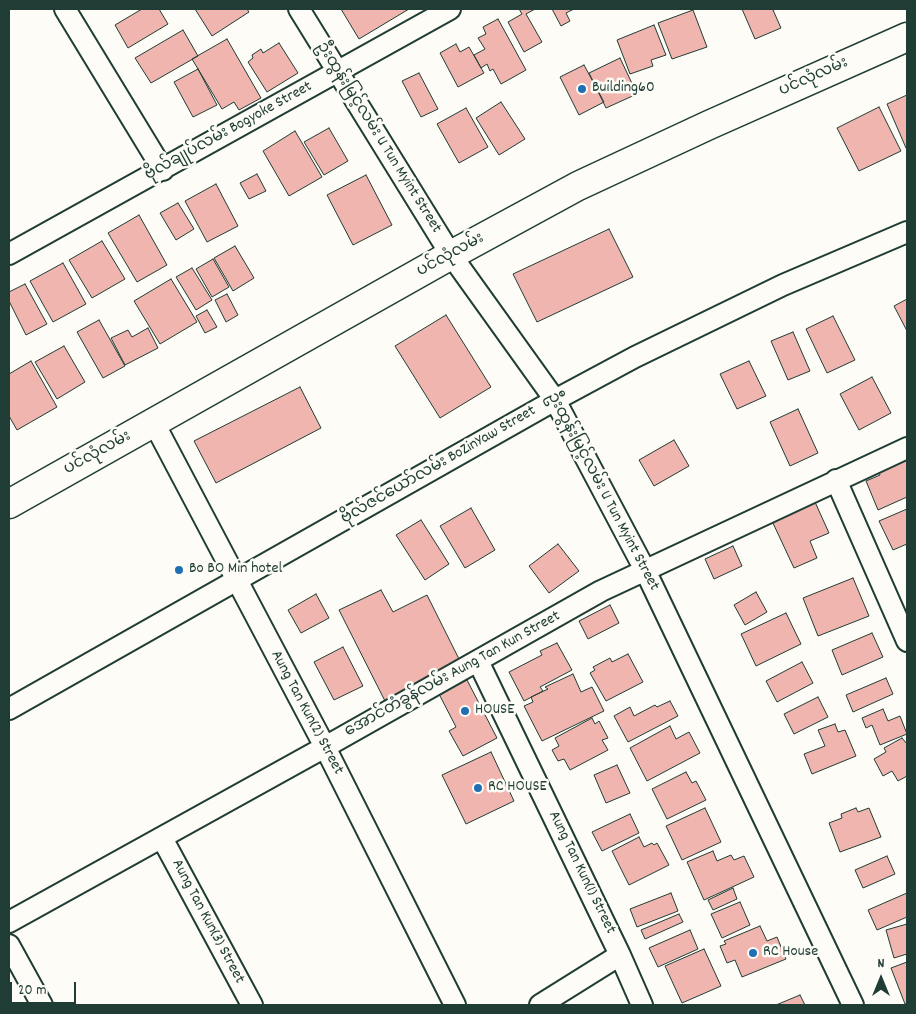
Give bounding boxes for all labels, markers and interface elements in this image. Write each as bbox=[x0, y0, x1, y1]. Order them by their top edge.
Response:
street label: ဦးထွန်းမြင့်လမ်း U Tun Myint Street bbox=[311, 39, 445, 237]
street label: ပင်လုံလမ်း bbox=[776, 54, 852, 102]
street label: ဗိုလ်ချုပ်လမ်း Bogyoke Street bbox=[142, 78, 316, 186]
place label: Building60 bbox=[592, 79, 655, 99]
marker: Building60 bbox=[576, 83, 588, 95]
street label: ပင်လုံလမ်း bbox=[414, 230, 488, 282]
street label: ဦးထွန်းမြင့်လမ်း U Tun Myint Street bbox=[541, 389, 663, 595]
street label: ဗိုလ်ဇင်ယော်လမ်း BoZinYaw Street bbox=[338, 402, 540, 530]
street label: ပင်လုံလမ်း bbox=[61, 428, 135, 480]
place label: Bo BO Min hotel bbox=[189, 560, 282, 580]
marker: Bo BO Min hotel bbox=[173, 564, 185, 576]
street label: အောင်တံခွန်လမ်း Aung Tan Kun Street bbox=[342, 608, 564, 742]
street label: Aung Tan Kun(2) Street bbox=[265, 648, 347, 778]
place label: HOUSE bbox=[475, 701, 514, 721]
marker: HOUSE bbox=[459, 705, 471, 717]
place label: RC HOUSE bbox=[488, 778, 547, 798]
marker: RC HOUSE bbox=[472, 782, 484, 794]
street label: Aung Tan Kun(1) Street bbox=[543, 808, 619, 938]
street label: Aung Tan Kun(3) Street bbox=[166, 857, 248, 987]
place label: RC House bbox=[763, 943, 818, 963]
marker: RC House bbox=[747, 947, 759, 959]
north arrow bbox=[856, 954, 906, 1004]
text: N bbox=[878, 954, 884, 974]
scale bar bbox=[12, 972, 79, 1004]
text: 20 m bbox=[18, 980, 46, 1002]

